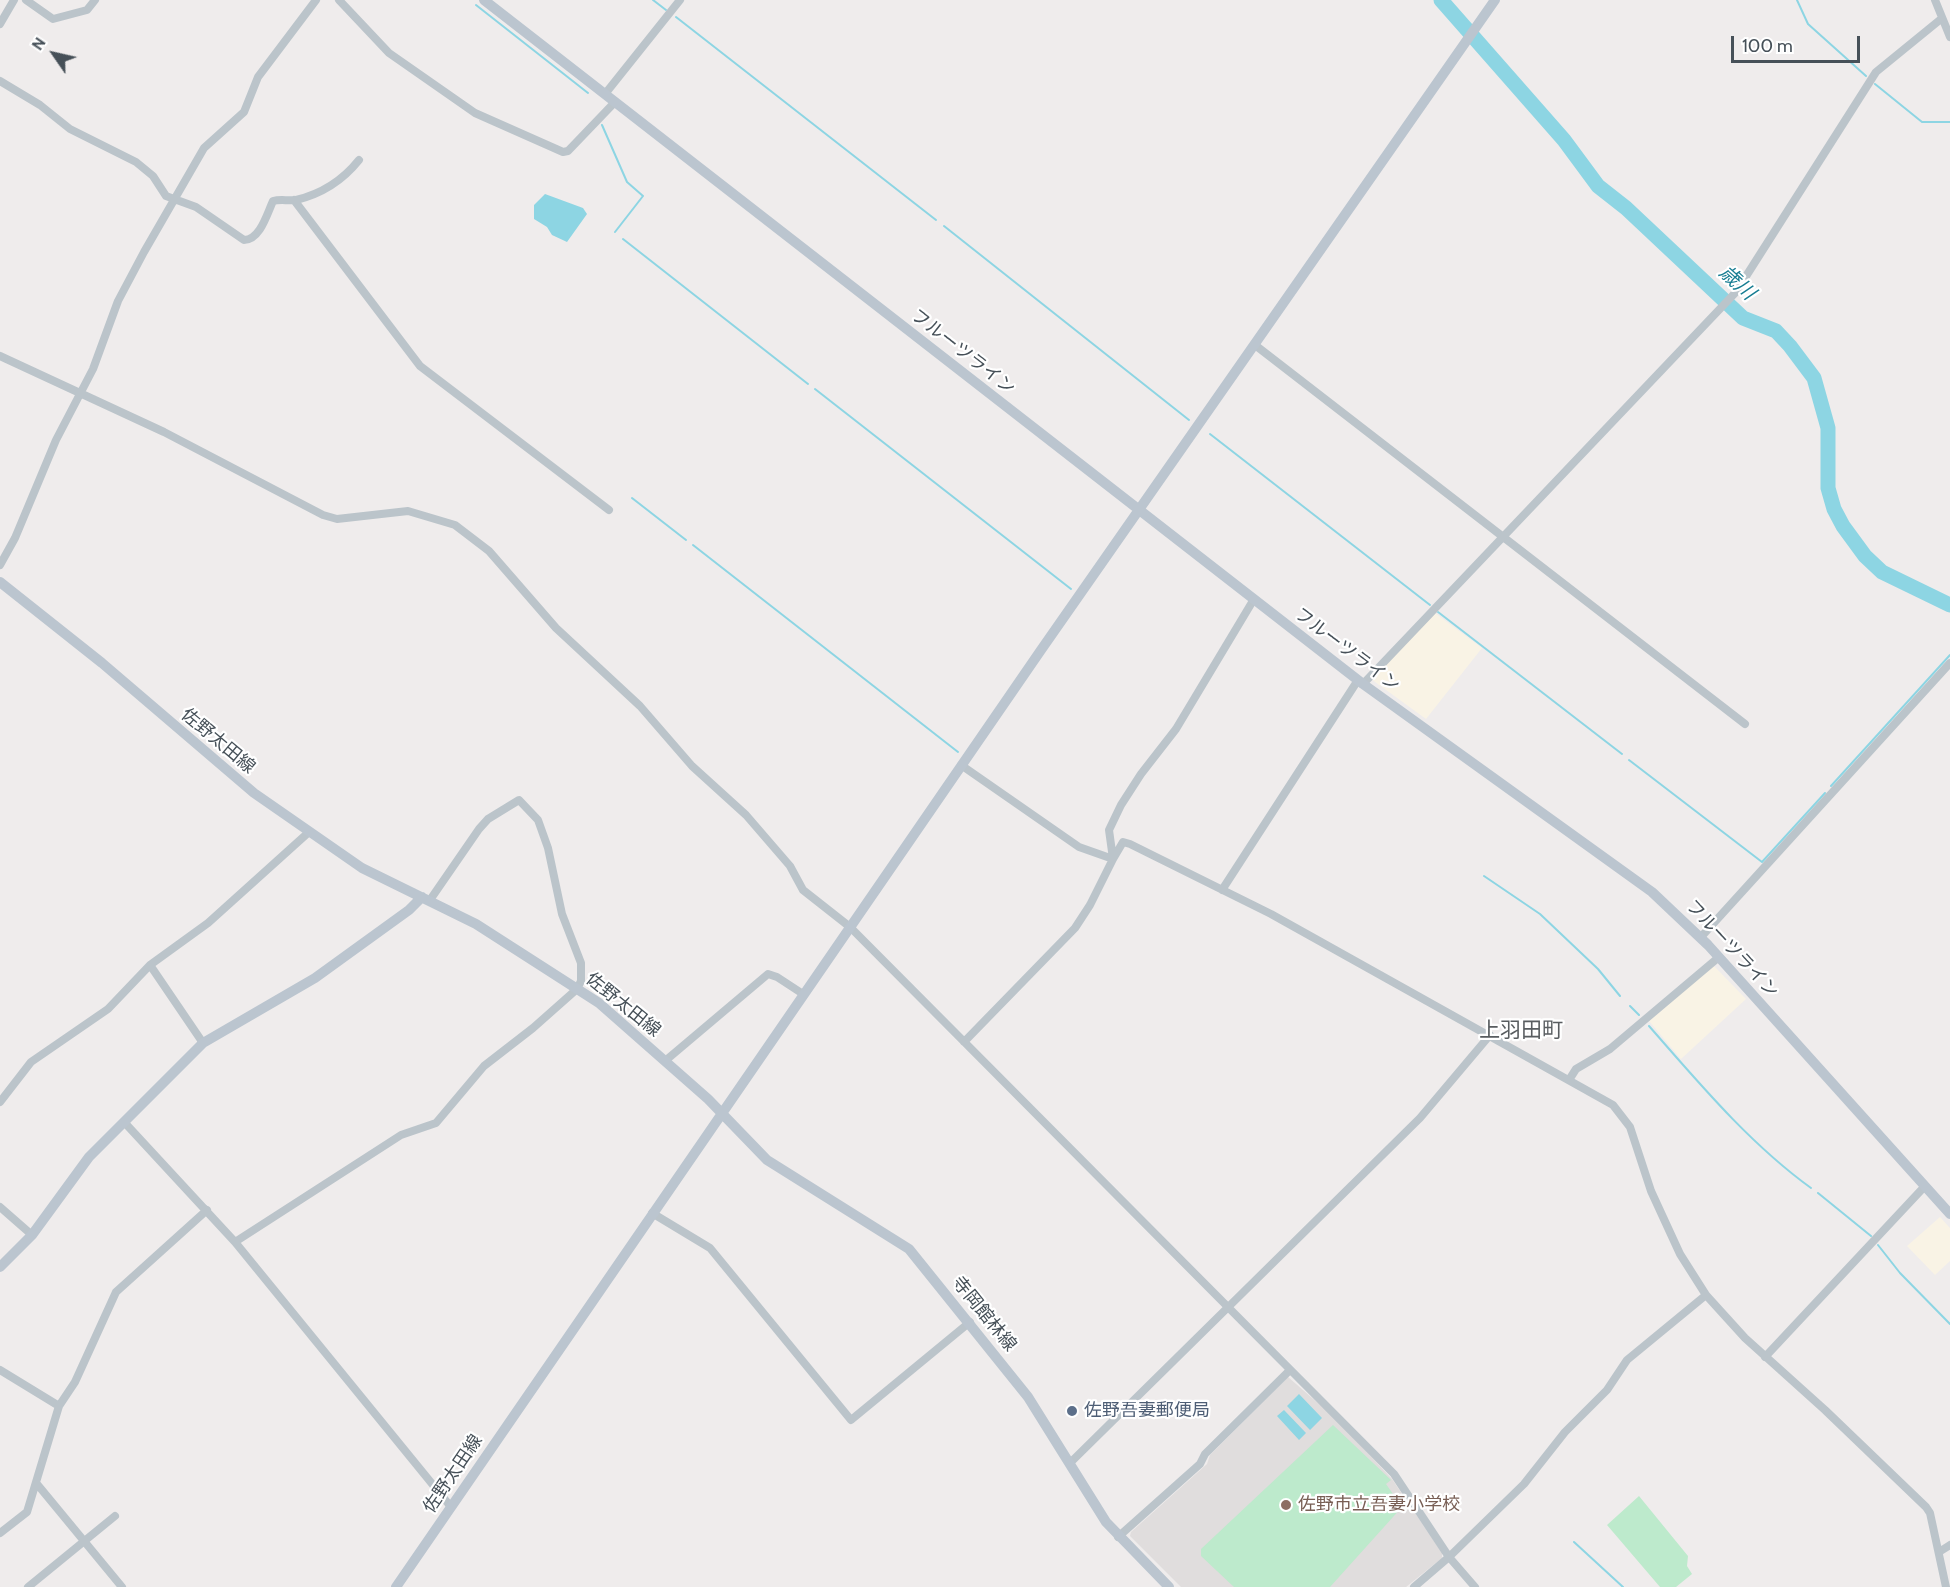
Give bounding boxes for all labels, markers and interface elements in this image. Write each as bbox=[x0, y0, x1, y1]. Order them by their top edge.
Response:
north arrow bbox=[24, 24, 84, 84]
scale bar bbox=[1734, 24, 1863, 62]
text: N bbox=[28, 34, 50, 54]
text: 100 m bbox=[1742, 35, 1793, 57]
water label: 歳川 bbox=[1714, 261, 1760, 305]
street label: フルーツライン bbox=[907, 305, 1019, 399]
street label: フルーツライン bbox=[1290, 603, 1404, 697]
street label: 佐野太田線 bbox=[177, 704, 259, 778]
street label: フルーツライン bbox=[1681, 896, 1783, 1002]
street label: 佐野太田線 bbox=[581, 968, 665, 1042]
district label: 上羽田町 bbox=[1479, 1018, 1563, 1044]
street label: 寺岡館林線 bbox=[947, 1272, 1021, 1356]
place label: 佐野吾妻郵便局 bbox=[1084, 1400, 1210, 1422]
marker: 佐野吾妻郵便局 bbox=[1065, 1404, 1079, 1418]
street label: 佐野太田線 bbox=[419, 1431, 487, 1517]
place label: 佐野市立吾妻小学校 bbox=[1298, 1494, 1460, 1516]
marker: 佐野市立吾妻小学校 bbox=[1279, 1498, 1293, 1512]

